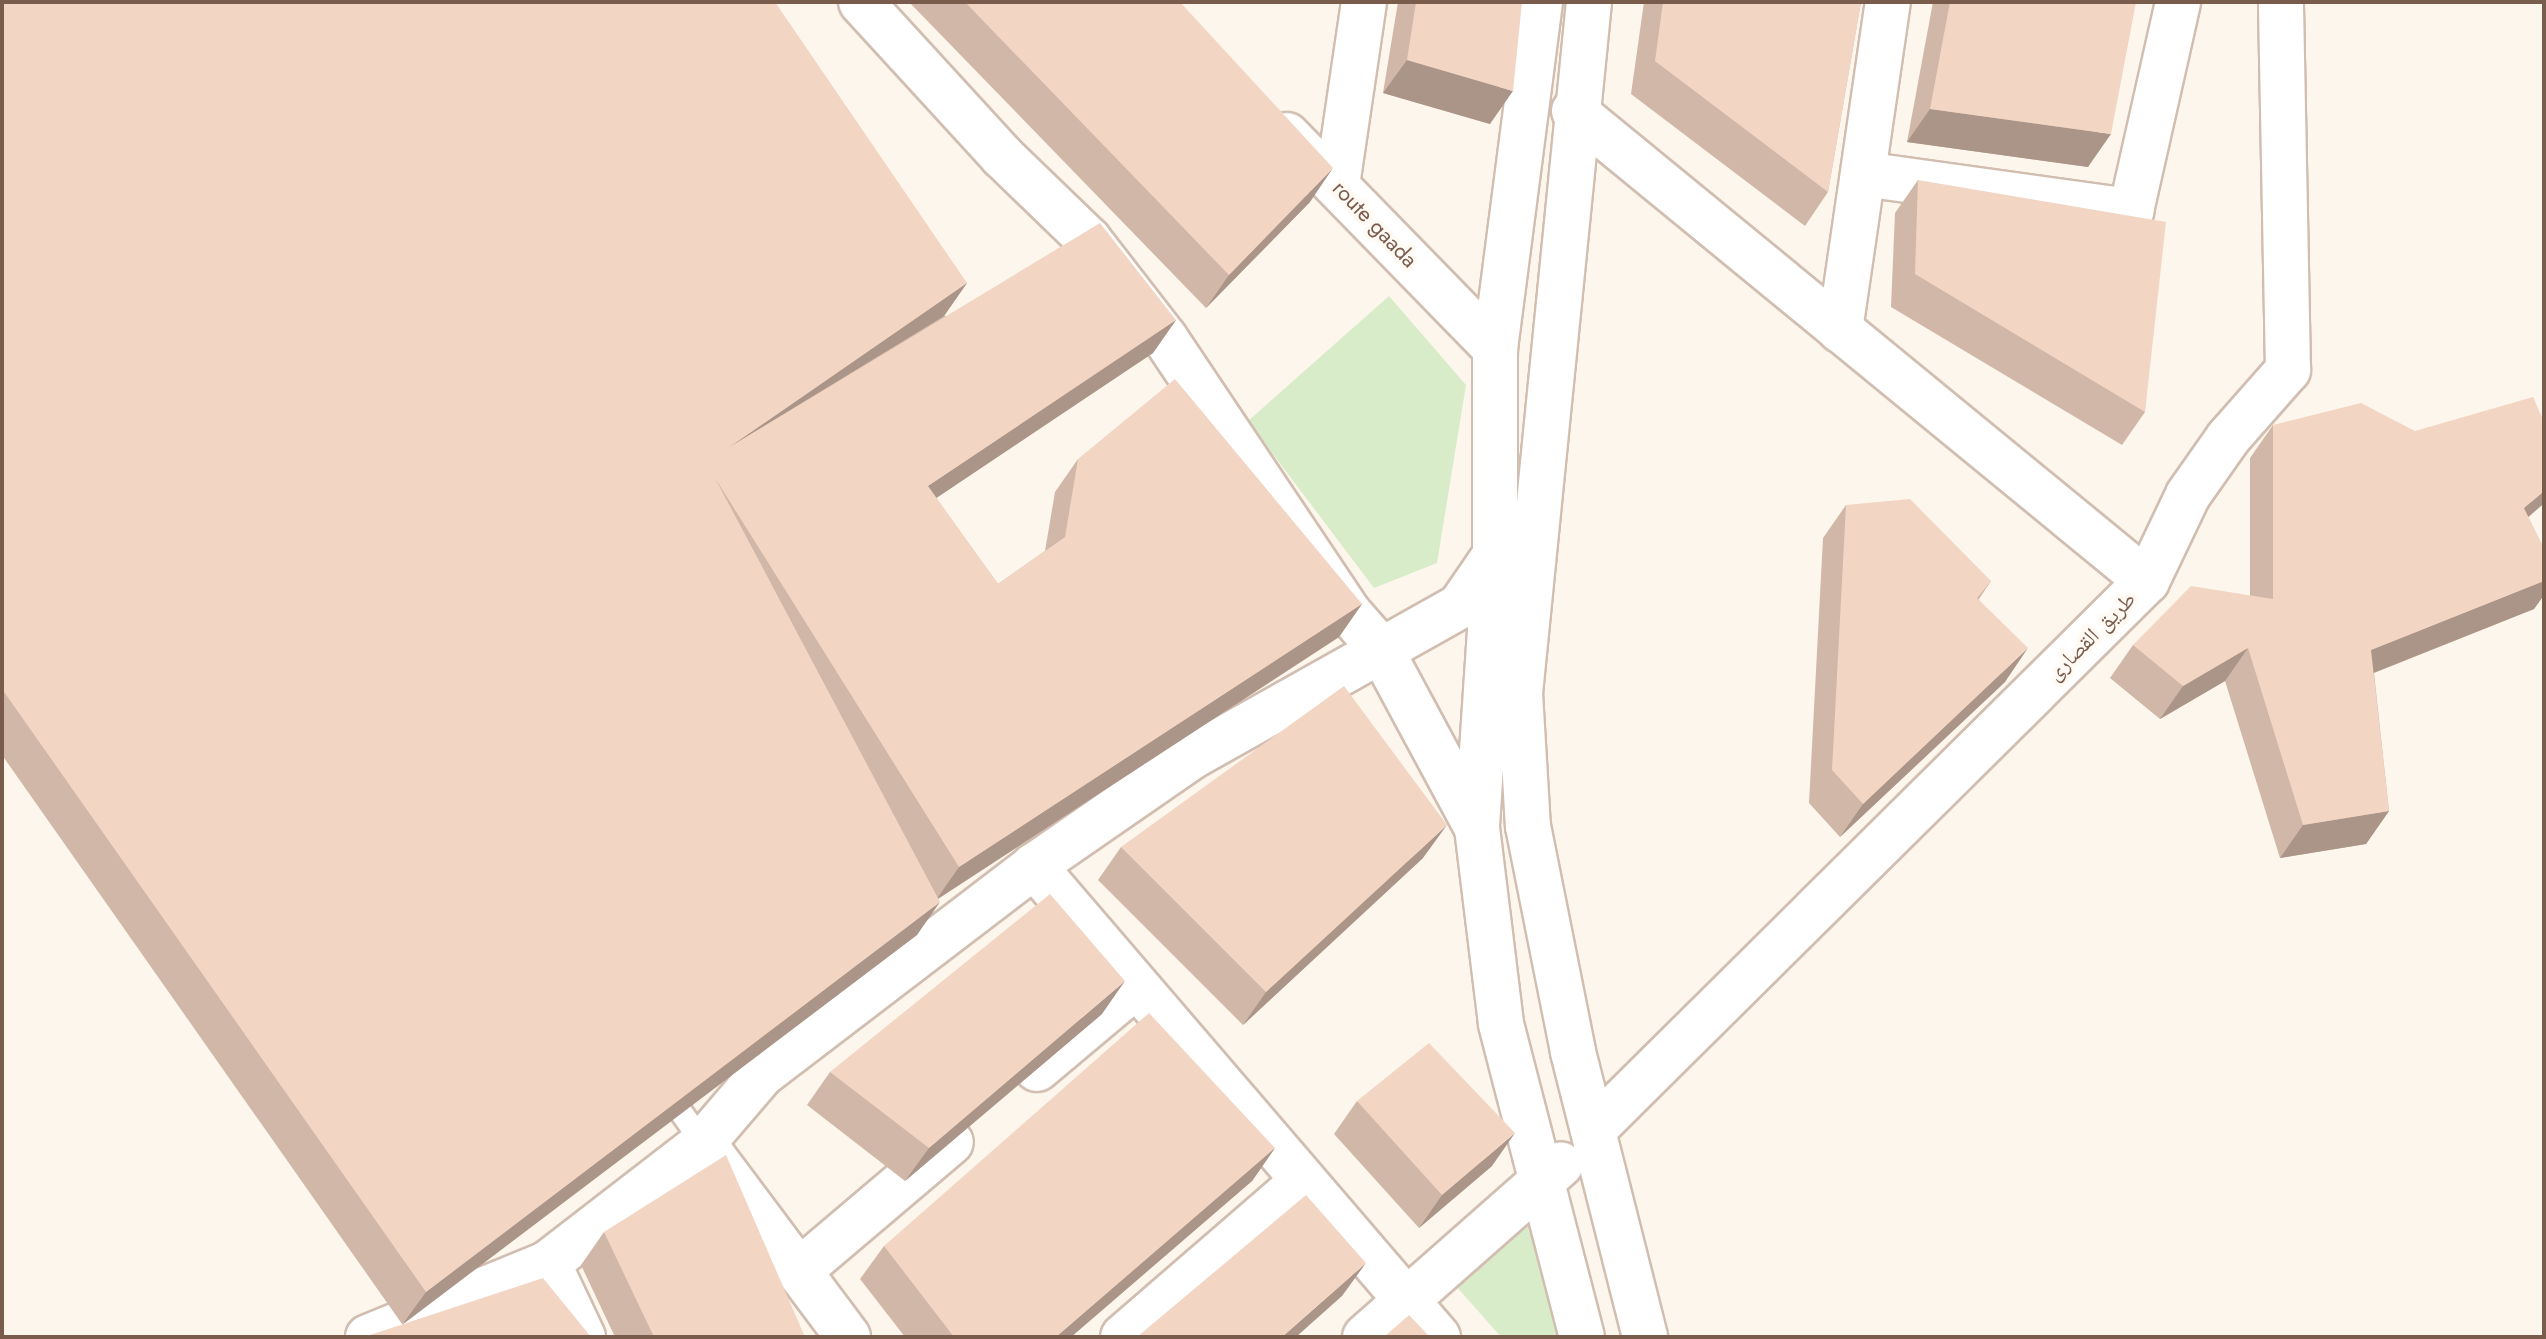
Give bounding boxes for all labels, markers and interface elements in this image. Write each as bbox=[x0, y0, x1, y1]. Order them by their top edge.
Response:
street label: route gaada bbox=[1327, 175, 1423, 273]
street label: طريق القصارى bbox=[2041, 586, 2141, 686]

